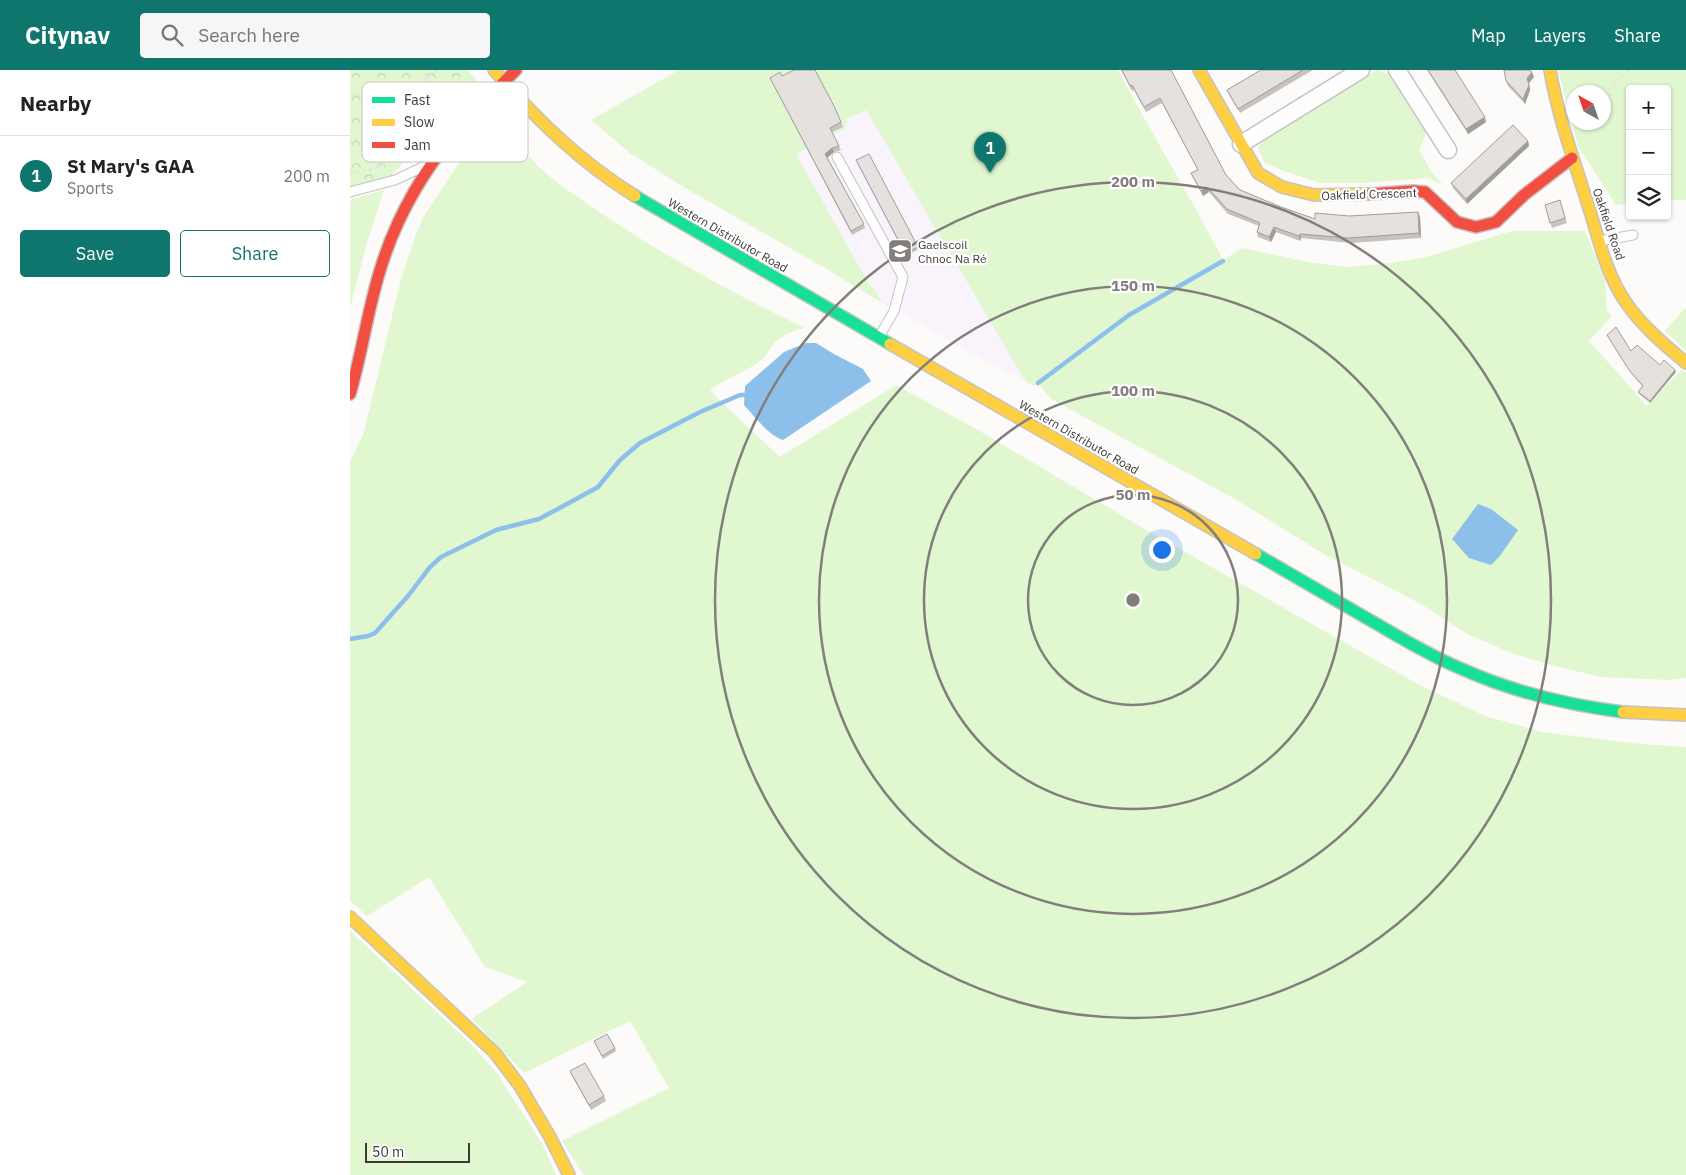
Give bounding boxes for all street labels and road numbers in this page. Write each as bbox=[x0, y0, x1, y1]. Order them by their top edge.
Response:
street label: Oakfield Crescent bbox=[1321, 185, 1417, 203]
street label: Oakfield Road bbox=[1590, 186, 1628, 262]
street label: Western Distributor Road bbox=[666, 195, 790, 275]
street label: Western Distributor Road bbox=[1017, 397, 1141, 477]

